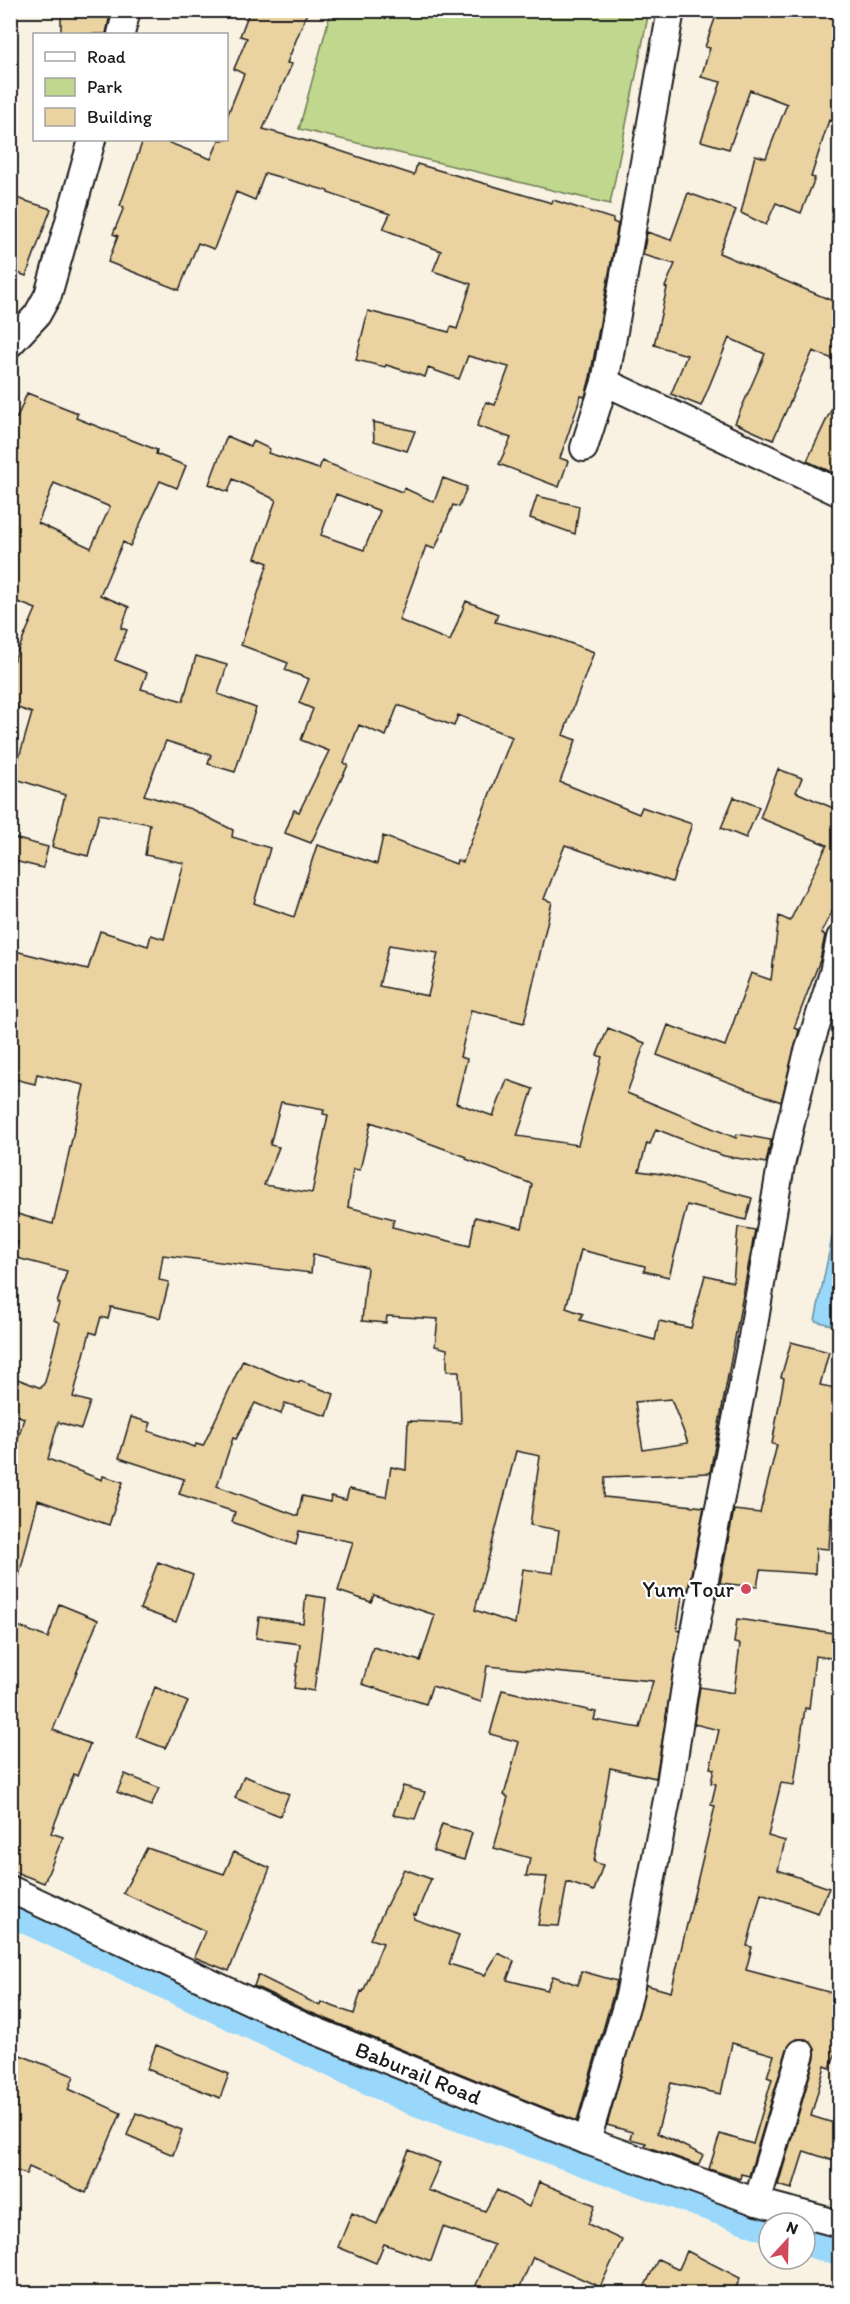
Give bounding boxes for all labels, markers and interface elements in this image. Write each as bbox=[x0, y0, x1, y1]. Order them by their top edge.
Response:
legend bbox=[33, 33, 228, 141]
text: Road bbox=[87, 46, 126, 68]
text: Park bbox=[87, 76, 122, 98]
text: Building bbox=[87, 106, 153, 128]
place label: Yum Tour bbox=[643, 1576, 735, 1603]
marker: Yum Tour bbox=[739, 1582, 753, 1596]
street label: Baburail Road bbox=[351, 2035, 485, 2111]
north arrow bbox=[757, 2211, 817, 2271]
text: N bbox=[784, 2217, 801, 2238]

